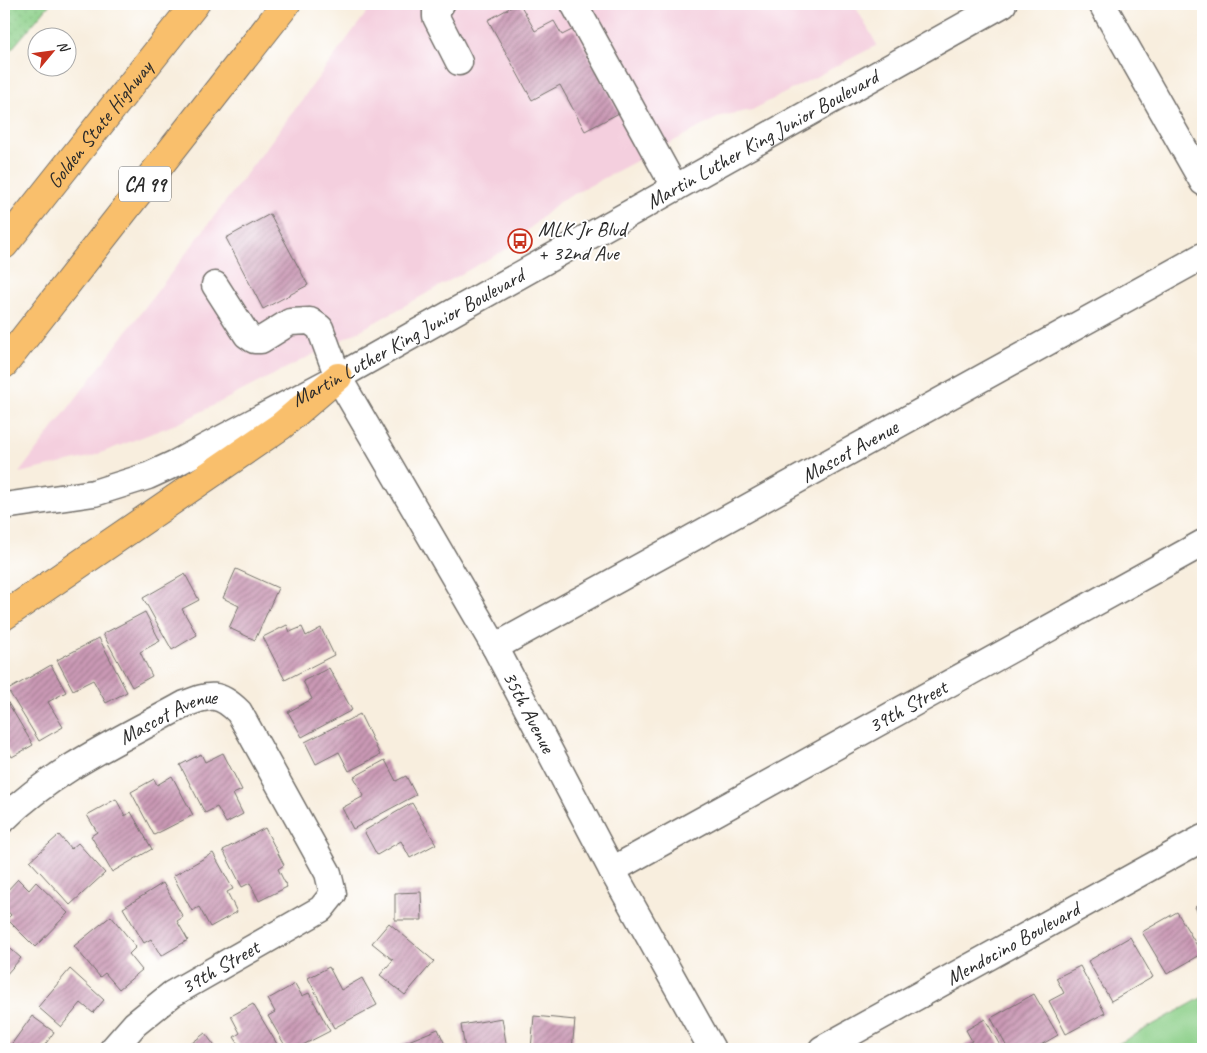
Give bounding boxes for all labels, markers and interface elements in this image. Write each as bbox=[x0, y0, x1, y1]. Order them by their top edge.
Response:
north arrow bbox=[28, 28, 78, 78]
text: N bbox=[53, 38, 74, 56]
street label: Golden State Highway bbox=[41, 54, 159, 193]
street label: Martin Luther King Junior Boulevard bbox=[641, 62, 886, 215]
road number: CA 99 bbox=[119, 166, 171, 202]
place label: MLK Jr Blvd + 32nd Ave bbox=[538, 216, 630, 266]
bus stop icon: MLK Jr Blvd + 32nd Ave bbox=[507, 228, 533, 254]
street label: Martin Luther King Junior Boulevard bbox=[287, 261, 532, 412]
street label: Mascot Avenue bbox=[797, 413, 904, 488]
street label: 35th Avenue bbox=[497, 666, 562, 758]
street label: 39th Street bbox=[864, 673, 953, 739]
street label: Mascot Avenue bbox=[114, 683, 219, 750]
street label: Mendocino Boulevard bbox=[941, 894, 1087, 991]
street label: 39th Street bbox=[176, 933, 265, 1000]

